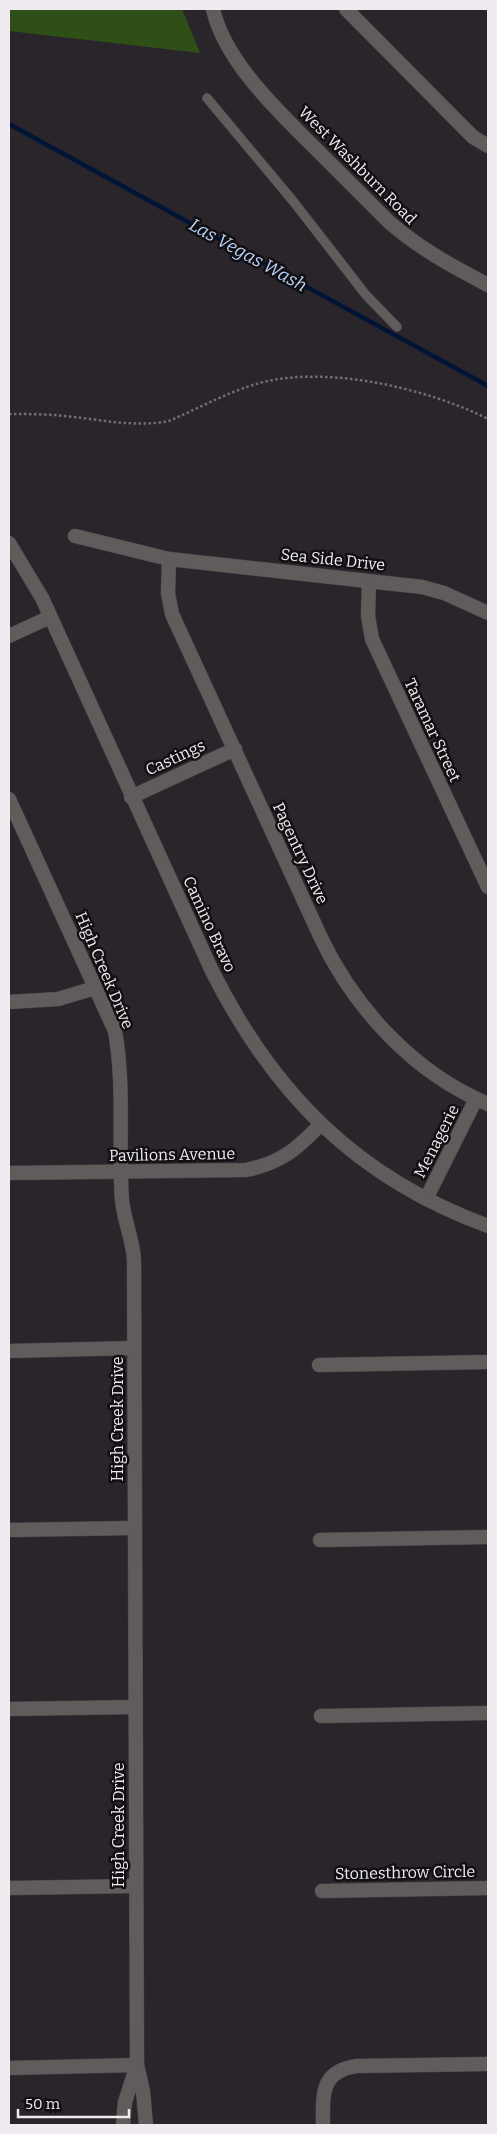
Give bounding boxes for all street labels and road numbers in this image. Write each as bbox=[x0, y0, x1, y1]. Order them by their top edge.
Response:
street label: West Washburn Road bbox=[295, 102, 421, 229]
street label: Sea Side Drive bbox=[280, 545, 386, 574]
street label: Taramar Street bbox=[400, 675, 465, 785]
street label: Castings bbox=[142, 735, 208, 779]
street label: Pagentry Drive bbox=[269, 799, 332, 907]
street label: Camino Bravo bbox=[179, 873, 240, 975]
street label: High Creek Drive bbox=[71, 909, 138, 1032]
street label: Menagerie bbox=[410, 1102, 463, 1181]
street label: Pavilions Avenue bbox=[109, 1144, 235, 1165]
street label: High Creek Drive bbox=[108, 1356, 127, 1482]
street label: High Creek Drive bbox=[109, 1762, 128, 1888]
street label: Stonesthrow Circle bbox=[335, 1862, 475, 1883]

